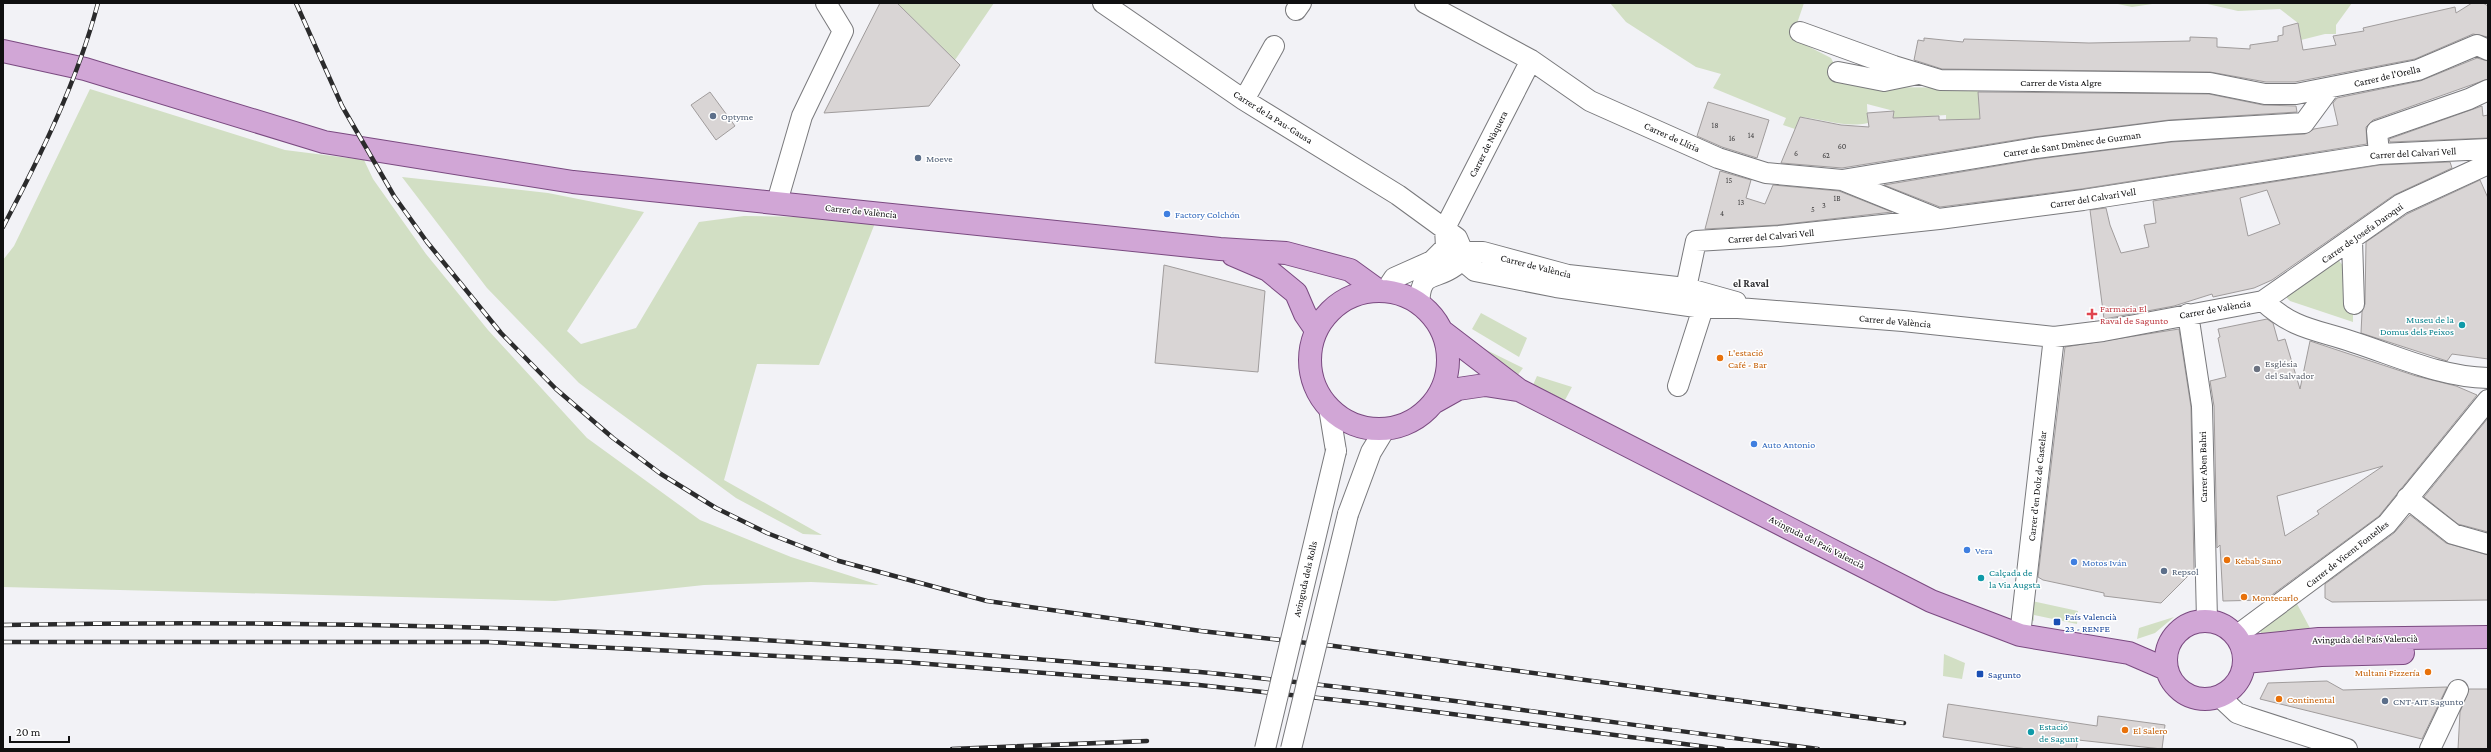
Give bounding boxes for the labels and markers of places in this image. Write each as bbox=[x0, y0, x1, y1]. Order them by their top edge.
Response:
marker: Optyme bbox=[708, 111, 718, 121]
place label: Optyme bbox=[721, 111, 754, 122]
marker: Moeve bbox=[913, 153, 923, 163]
place label: Moeve bbox=[926, 153, 953, 164]
marker: Factory Colchón bbox=[1162, 209, 1172, 219]
place label: Factory Colchón bbox=[1175, 209, 1241, 220]
place label: Farmacia El Raval de Sagunto bbox=[2100, 303, 2168, 326]
marker: Farmacia El Raval de Sagunto bbox=[2087, 309, 2097, 319]
place label: Museu de la Domus dels Peixos bbox=[2380, 314, 2454, 337]
marker: Museu de la Domus dels Peixos bbox=[2457, 320, 2467, 330]
place label: L'estació Café - Bar bbox=[1728, 347, 1767, 370]
marker: L'estació Café - Bar bbox=[1715, 353, 1725, 363]
place label: Església del Salvador bbox=[2265, 358, 2314, 381]
marker: Església del Salvador bbox=[2252, 364, 2262, 374]
marker: Auto Antonio bbox=[1749, 439, 1759, 449]
place label: Auto Antonio bbox=[1762, 439, 1815, 450]
marker: Vera bbox=[1962, 545, 1972, 555]
place label: Vera bbox=[1975, 545, 1993, 556]
marker: Kebab Sano bbox=[2222, 555, 2232, 565]
place label: Kebab Sano bbox=[2235, 555, 2281, 566]
marker: Motos Iván bbox=[2069, 557, 2079, 567]
place label: Motos Iván bbox=[2082, 557, 2127, 568]
marker: Repsol bbox=[2159, 566, 2169, 576]
place label: Repsol bbox=[2172, 566, 2199, 577]
place label: Calçada de la Via Augsta bbox=[1989, 567, 2041, 590]
marker: Calçada de la Via Augsta bbox=[1976, 573, 1986, 583]
marker: Montecarlo bbox=[2239, 592, 2249, 602]
place label: Montecarlo bbox=[2252, 592, 2298, 603]
place label: País Valencià 23 - RENFE bbox=[2065, 611, 2117, 634]
marker: País Valencià 23 - RENFE bbox=[2052, 617, 2062, 627]
place label: Multani Pizzería bbox=[2355, 667, 2420, 678]
marker: Multani Pizzería bbox=[2423, 667, 2433, 677]
marker: Sagunto bbox=[1975, 669, 1985, 679]
place label: Sagunto bbox=[1988, 669, 2021, 680]
marker: Continental bbox=[2274, 694, 2284, 704]
place label: Continental bbox=[2287, 694, 2335, 705]
marker: CNT-AIT Sagunto bbox=[2380, 696, 2390, 706]
place label: CNT-AIT Sagunto bbox=[2393, 696, 2463, 707]
place label: Estació de Sagunt bbox=[2039, 721, 2079, 744]
marker: El Salero bbox=[2120, 725, 2130, 735]
place label: El Salero bbox=[2133, 725, 2168, 736]
marker: Estació de Sagunt bbox=[2026, 727, 2036, 737]

